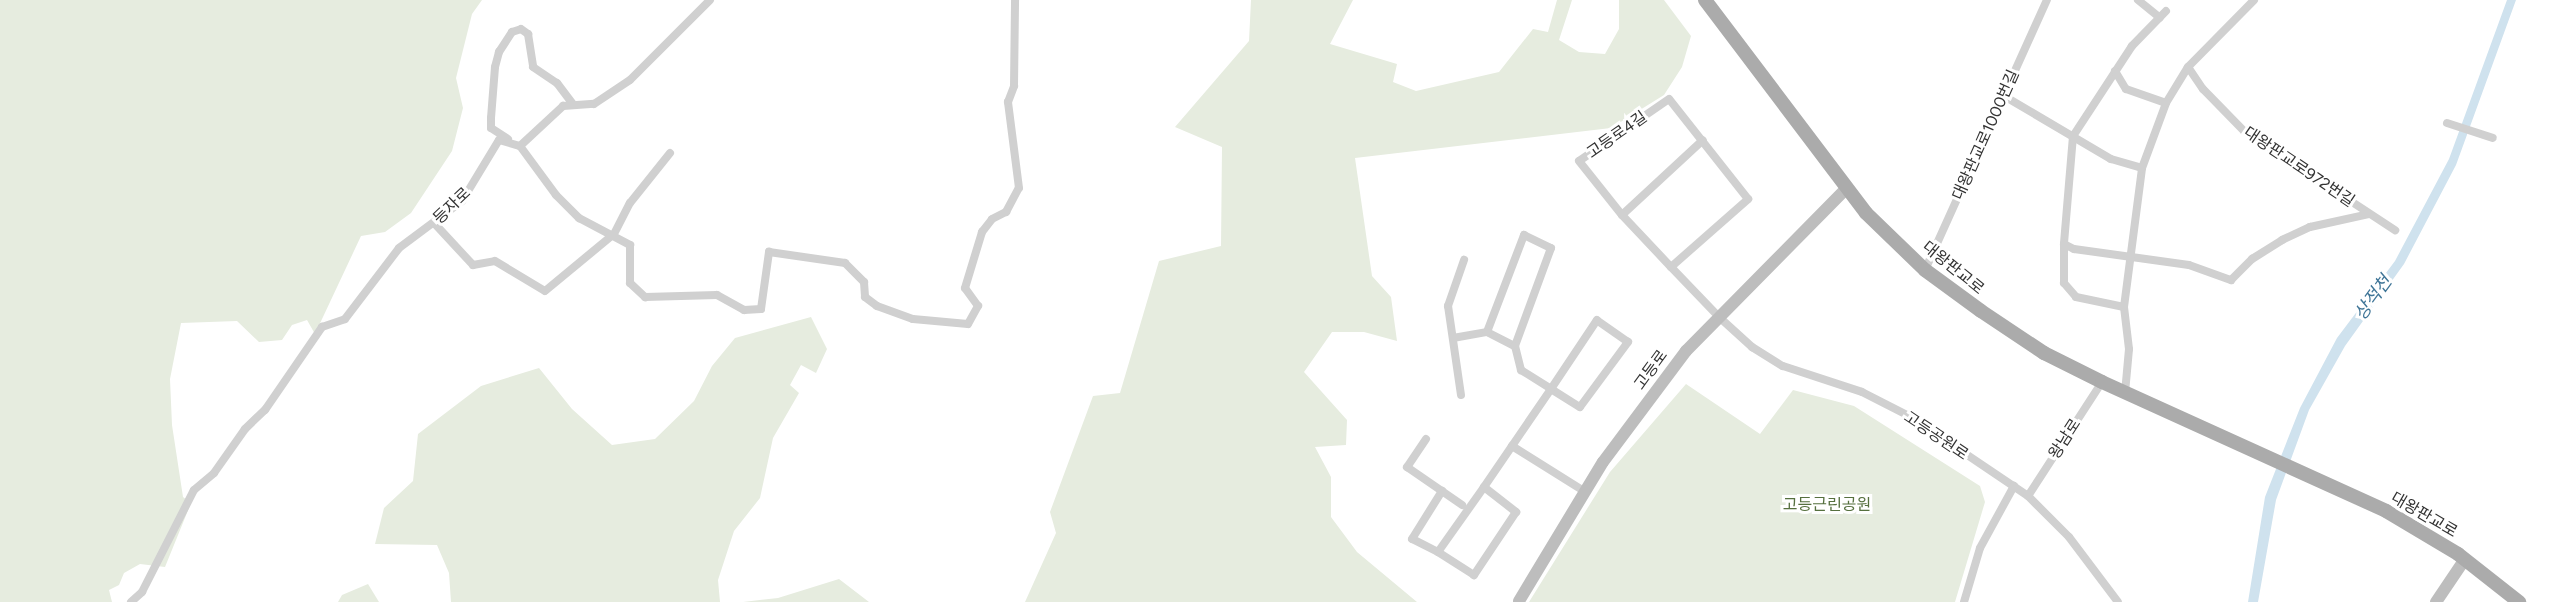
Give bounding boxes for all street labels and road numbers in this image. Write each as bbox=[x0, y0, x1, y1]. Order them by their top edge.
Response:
street label: 대왕판교로1000번길 bbox=[1949, 67, 2023, 203]
street label: 고등로4길 bbox=[1583, 107, 1651, 163]
street label: 대왕판교로972번길 bbox=[2240, 123, 2358, 211]
street label: 등자로 bbox=[429, 184, 475, 228]
street label: 대왕판교로 bbox=[1918, 237, 1988, 299]
street label: 고등로 bbox=[1630, 346, 1672, 394]
street label: 고등공원로 bbox=[1900, 407, 1972, 465]
street label: 왕남로 bbox=[2045, 415, 2085, 463]
street label: 대왕판교로 bbox=[2387, 488, 2461, 542]

